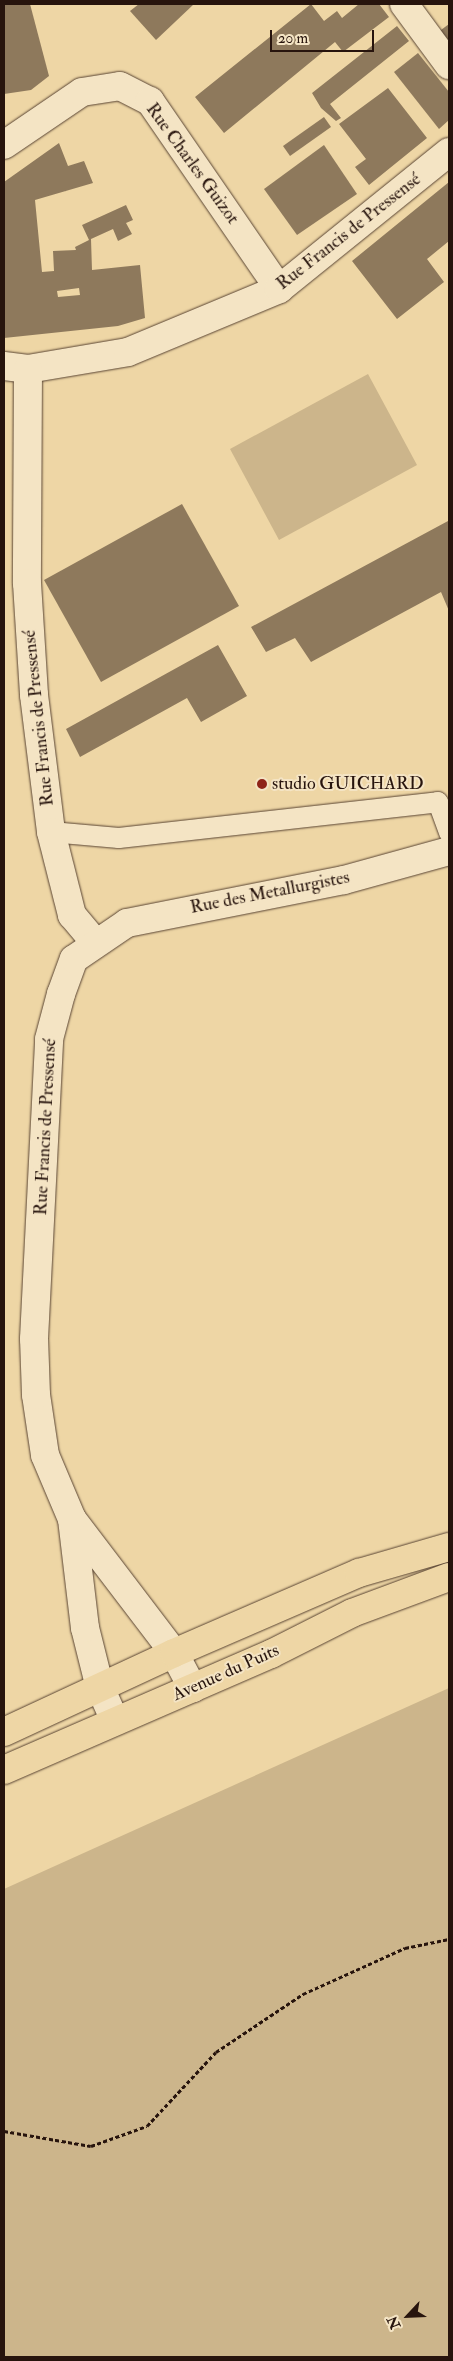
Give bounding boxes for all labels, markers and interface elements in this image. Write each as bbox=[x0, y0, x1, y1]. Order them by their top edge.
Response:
scale bar bbox=[273, 20, 377, 52]
text: 20 m bbox=[278, 29, 308, 48]
street label: Rue Charles Guizot bbox=[141, 99, 243, 229]
street label: Rue Francis de Pressensé bbox=[273, 169, 425, 295]
street label: Rue Francis de Pressensé bbox=[19, 629, 59, 807]
place label: studio GUICHARD bbox=[272, 773, 424, 795]
marker: studio GUICHARD bbox=[256, 778, 268, 790]
street label: Rue des Metallurgistes bbox=[188, 867, 352, 919]
street label: Rue Francis de Pressensé bbox=[31, 1038, 61, 1216]
street label: Avenue du Puits bbox=[169, 1640, 283, 1706]
north arrow bbox=[383, 2291, 433, 2341]
text: N bbox=[384, 2313, 404, 2332]

